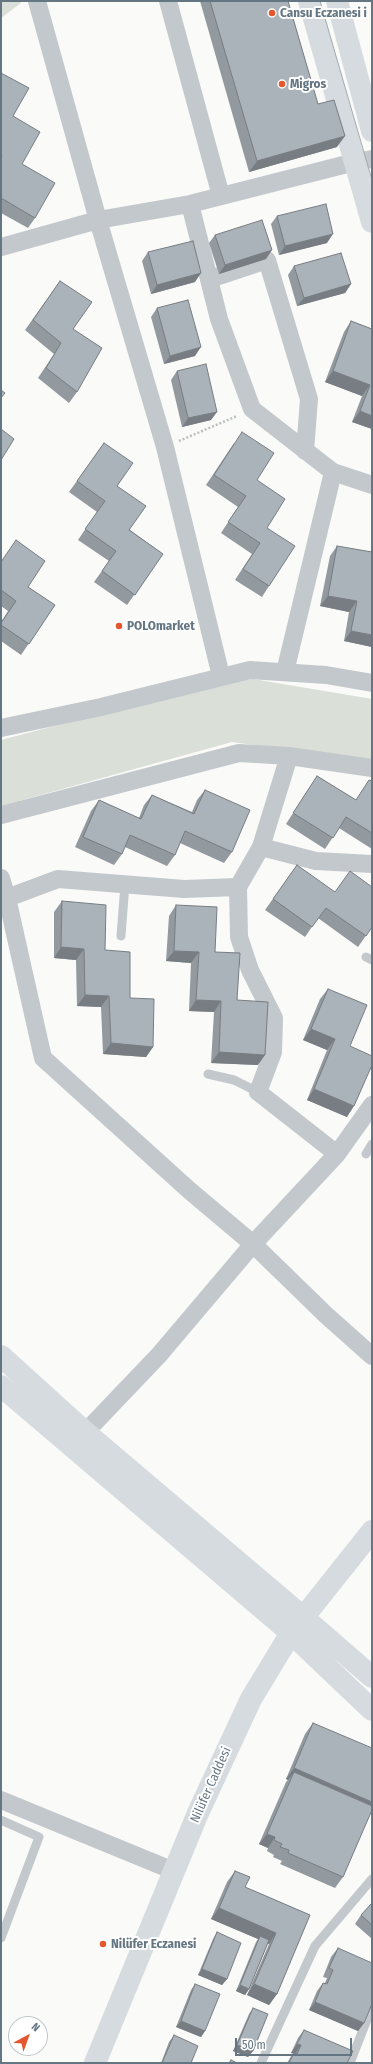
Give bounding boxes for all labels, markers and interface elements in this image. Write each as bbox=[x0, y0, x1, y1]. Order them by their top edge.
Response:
place label: Cansu Eczanesi i bbox=[280, 5, 367, 21]
marker: Cansu Eczanesi i bbox=[267, 8, 277, 18]
place label: Migros bbox=[290, 76, 326, 92]
marker: Migros bbox=[277, 79, 287, 89]
place label: POLOmarket bbox=[127, 618, 195, 634]
marker: POLOmarket bbox=[114, 621, 124, 631]
street label: Nilüfer Caddesi bbox=[187, 1745, 235, 1825]
place label: Nilüfer Eczanesi bbox=[111, 1936, 196, 1952]
marker: Nilüfer Eczanesi bbox=[98, 1939, 108, 1949]
north arrow bbox=[8, 2016, 48, 2056]
text: N bbox=[29, 2020, 42, 2034]
scale bar bbox=[237, 2030, 354, 2056]
text: 50 m bbox=[242, 2038, 266, 2052]

